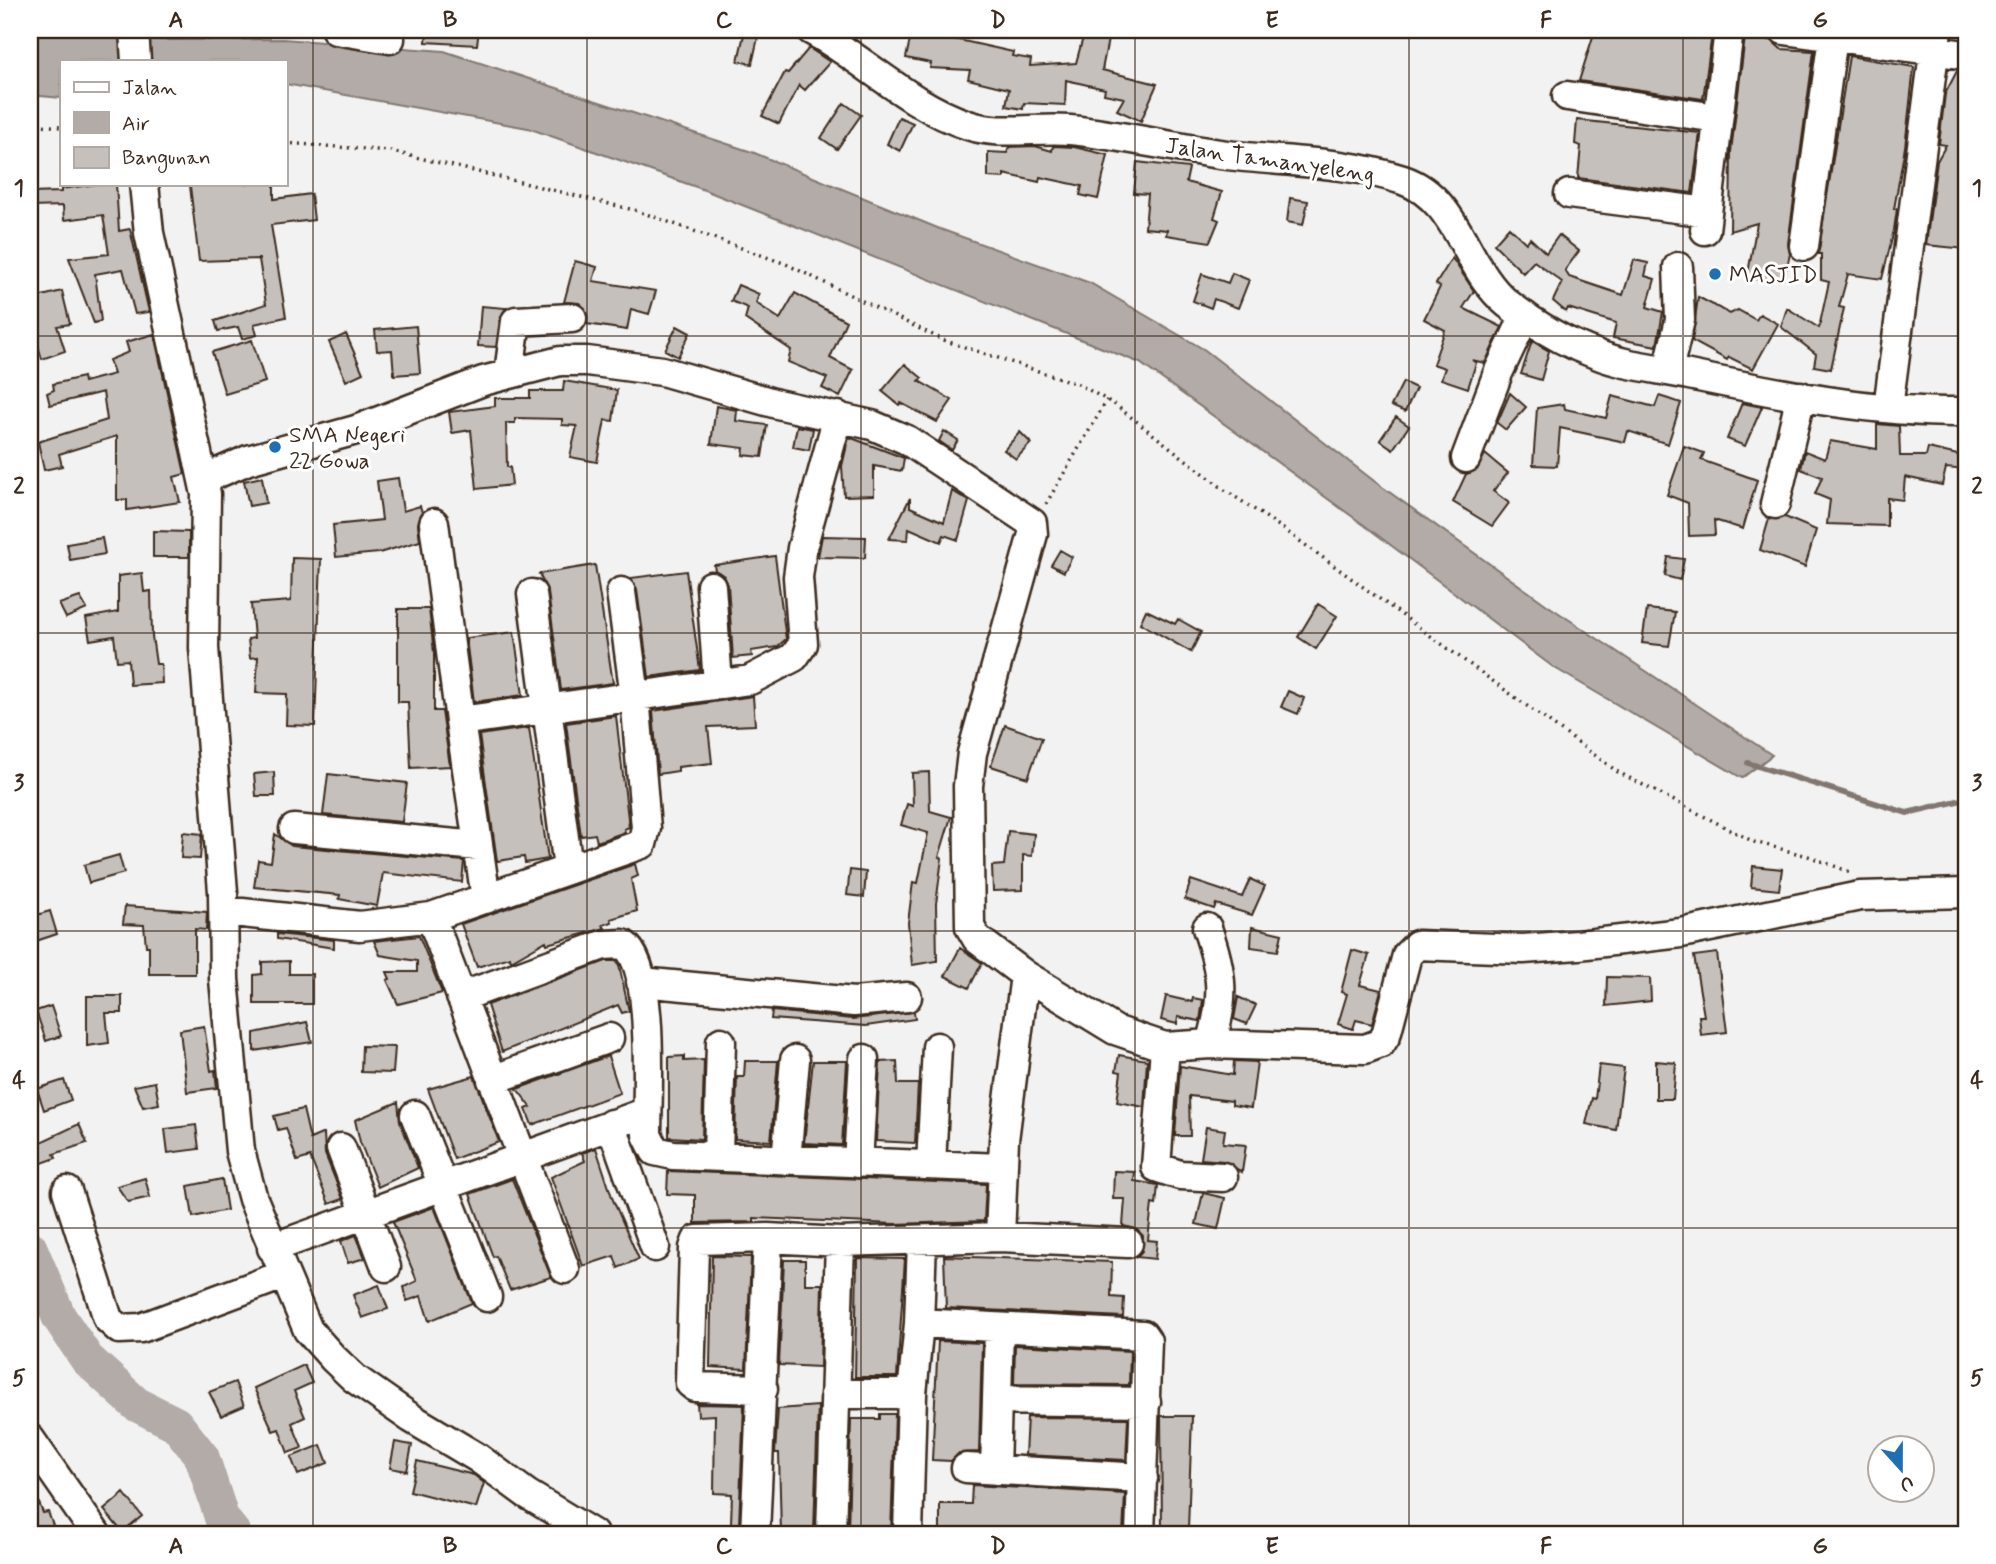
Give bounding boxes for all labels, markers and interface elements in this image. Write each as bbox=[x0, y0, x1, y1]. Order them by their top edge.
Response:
text: A bbox=[168, 6, 184, 36]
text: B bbox=[443, 6, 458, 36]
text: C bbox=[716, 6, 733, 36]
text: D bbox=[990, 6, 1006, 36]
text: E bbox=[1265, 6, 1279, 36]
text: F bbox=[1540, 6, 1552, 36]
text: G bbox=[1812, 6, 1828, 36]
legend bbox=[60, 60, 287, 186]
text: Jalan bbox=[122, 74, 177, 102]
text: Air bbox=[122, 110, 150, 138]
street label: Jalan Tamanyeleng bbox=[1163, 131, 1376, 191]
text: Bangunan bbox=[122, 144, 211, 173]
text: 1 bbox=[14, 174, 24, 204]
text: 1 bbox=[1972, 174, 1982, 204]
place label: MASJID bbox=[1729, 261, 1818, 291]
marker: MASJID bbox=[1707, 266, 1723, 282]
place label: SMA Negeri 22 Gowa bbox=[289, 421, 405, 477]
marker: SMA Negeri 22 Gowa bbox=[267, 439, 283, 455]
text: 2 bbox=[13, 472, 25, 502]
text: 2 bbox=[1971, 472, 1983, 502]
text: 3 bbox=[14, 769, 25, 799]
text: 3 bbox=[1972, 769, 1983, 799]
text: 4 bbox=[12, 1066, 26, 1096]
text: 4 bbox=[1970, 1066, 1984, 1096]
text: 5 bbox=[12, 1364, 26, 1394]
text: 5 bbox=[1970, 1364, 1984, 1394]
north arrow bbox=[1867, 1434, 1937, 1504]
text: U bbox=[1896, 1470, 1917, 1497]
text: A bbox=[168, 1532, 184, 1562]
text: B bbox=[443, 1532, 458, 1562]
text: C bbox=[716, 1532, 733, 1562]
text: D bbox=[990, 1532, 1006, 1562]
text: E bbox=[1265, 1532, 1279, 1562]
text: F bbox=[1540, 1532, 1552, 1562]
text: G bbox=[1812, 1532, 1828, 1562]

